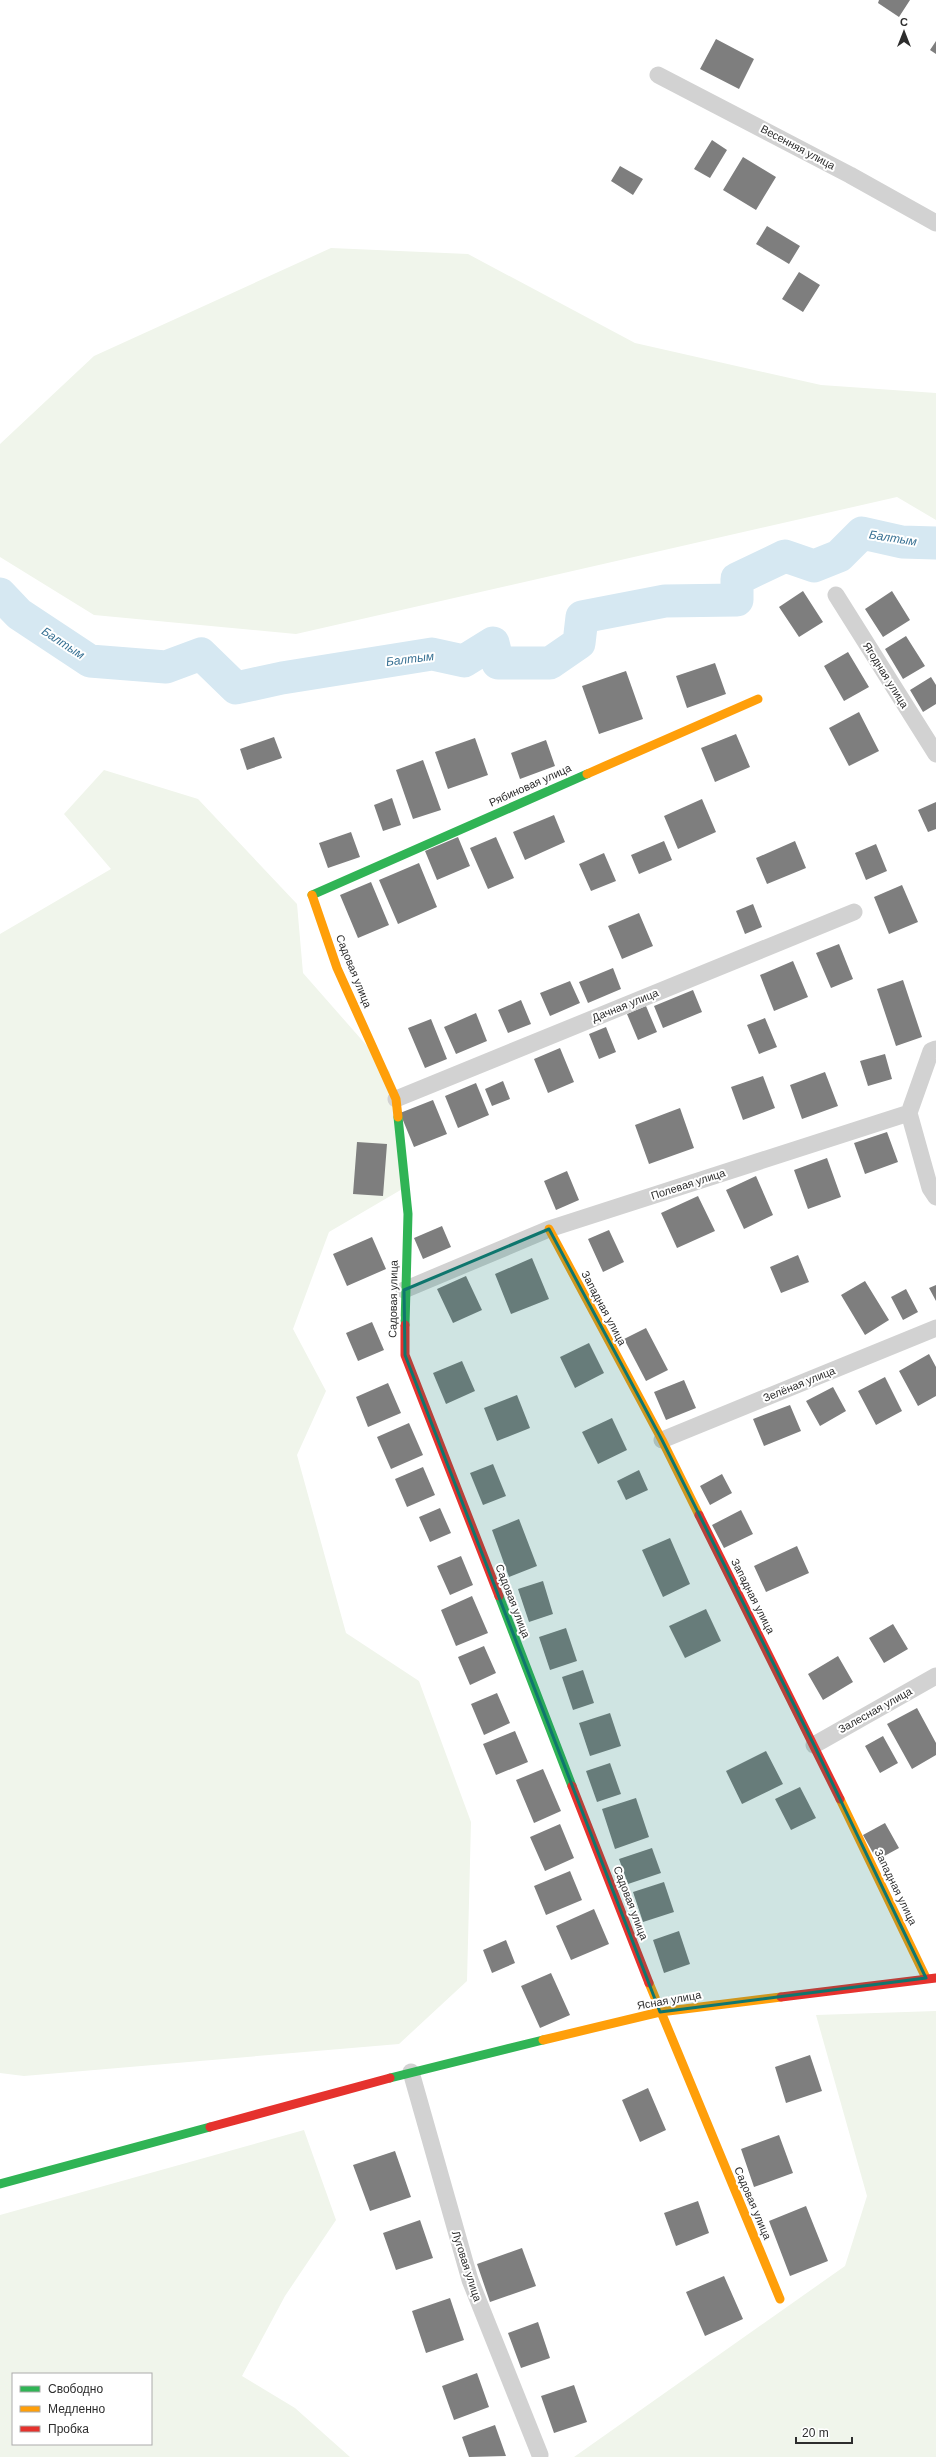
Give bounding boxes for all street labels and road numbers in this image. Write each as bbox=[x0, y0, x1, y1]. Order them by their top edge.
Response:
street label: Весенняя улица bbox=[759, 122, 838, 172]
street label: Ягодная улица bbox=[861, 640, 912, 711]
street label: Рябиновая улица bbox=[487, 761, 574, 809]
street label: Садовая улица bbox=[334, 933, 374, 1010]
street label: Дачная улица bbox=[590, 986, 661, 1024]
street label: Полевая улица bbox=[649, 1166, 727, 1202]
street label: Садовая улица bbox=[386, 1259, 400, 1338]
street label: Западная улица bbox=[579, 1269, 629, 1348]
street label: Зелёная улица bbox=[761, 1364, 837, 1404]
street label: Западная улица bbox=[729, 1556, 778, 1636]
street label: Садовая улица bbox=[493, 1563, 533, 1640]
street label: Залесная улица bbox=[836, 1684, 915, 1735]
street label: Западная улица bbox=[872, 1847, 920, 1928]
street label: Садовая улица bbox=[611, 1865, 651, 1942]
street label: Ясная улица bbox=[636, 1988, 703, 2012]
street label: Садовая улица bbox=[732, 2165, 774, 2242]
street label: Луговая улица bbox=[450, 2229, 484, 2304]

